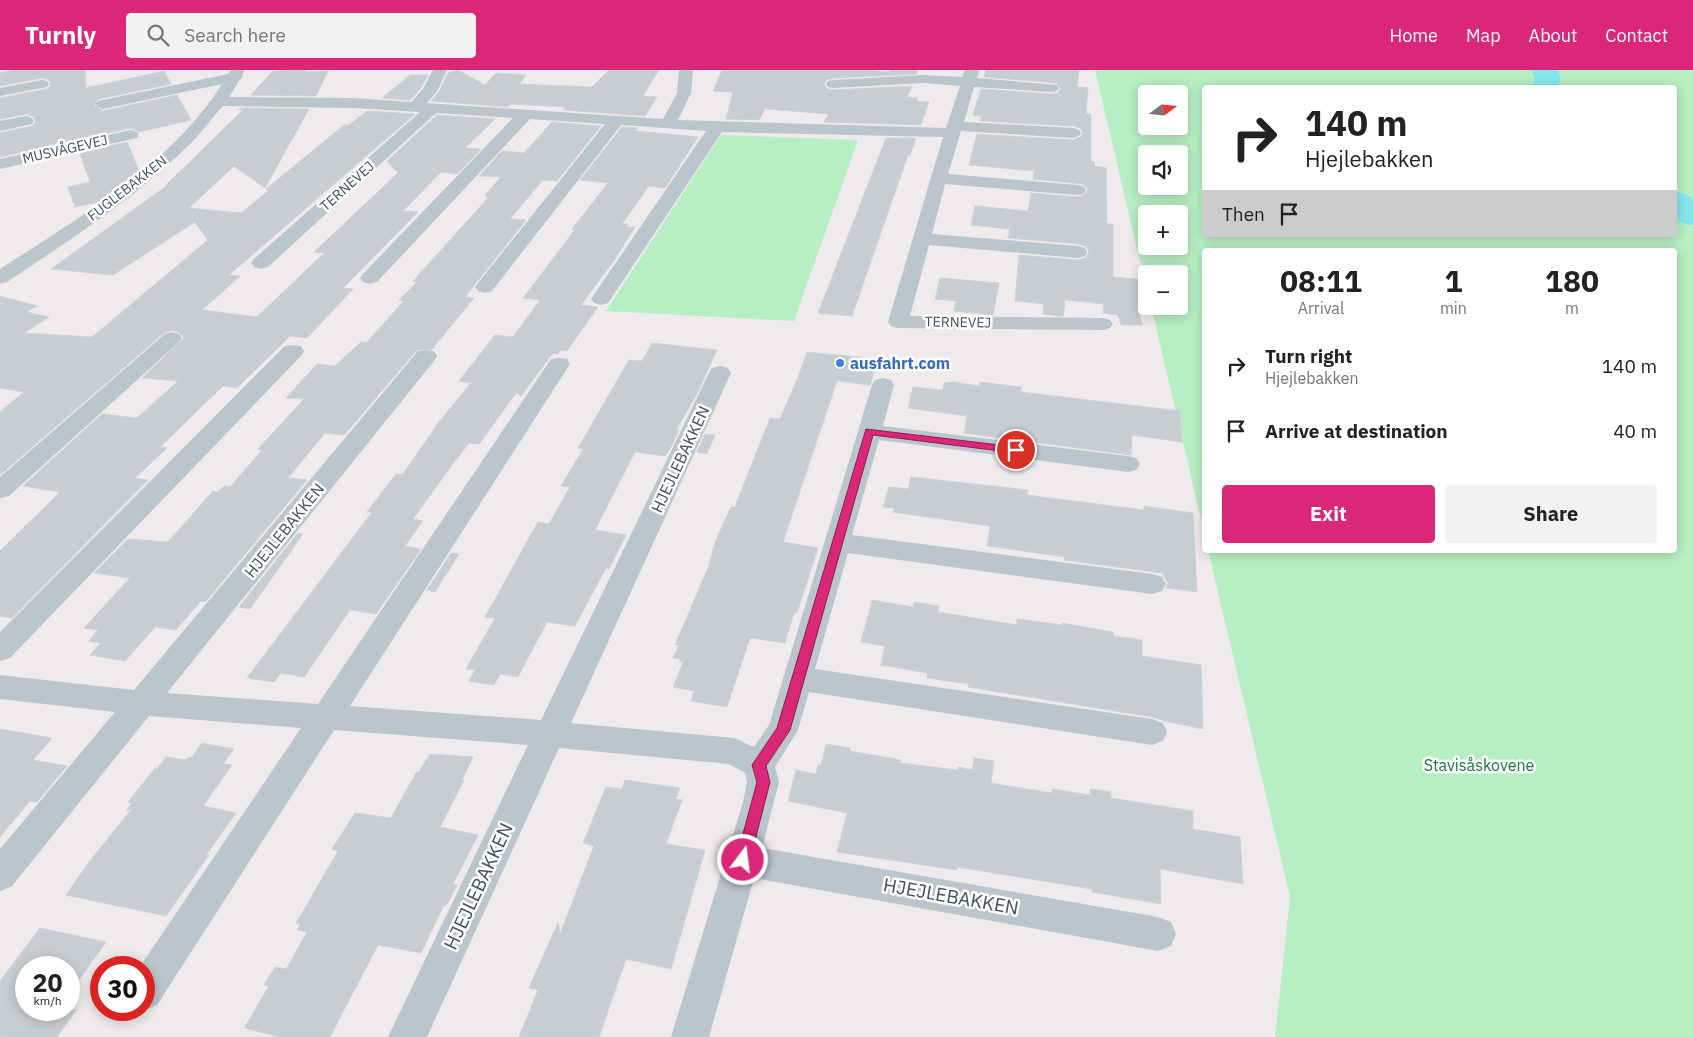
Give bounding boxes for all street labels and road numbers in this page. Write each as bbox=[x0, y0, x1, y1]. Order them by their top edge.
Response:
street label: MUSVÅGEVEJ bbox=[20, 129, 109, 168]
street label: FUGLEBAKKEN bbox=[84, 151, 170, 225]
street label: TERNEVEJ bbox=[316, 157, 378, 215]
street label: TERNEVEJ bbox=[925, 312, 991, 332]
street label: HJEJLEBAKKEN bbox=[647, 402, 713, 516]
street label: HJEJLEBAKKEN bbox=[240, 479, 328, 581]
street label: HJEJLEBAKKEN bbox=[438, 819, 518, 953]
street label: HJEJLEBAKKEN bbox=[881, 872, 1021, 920]

